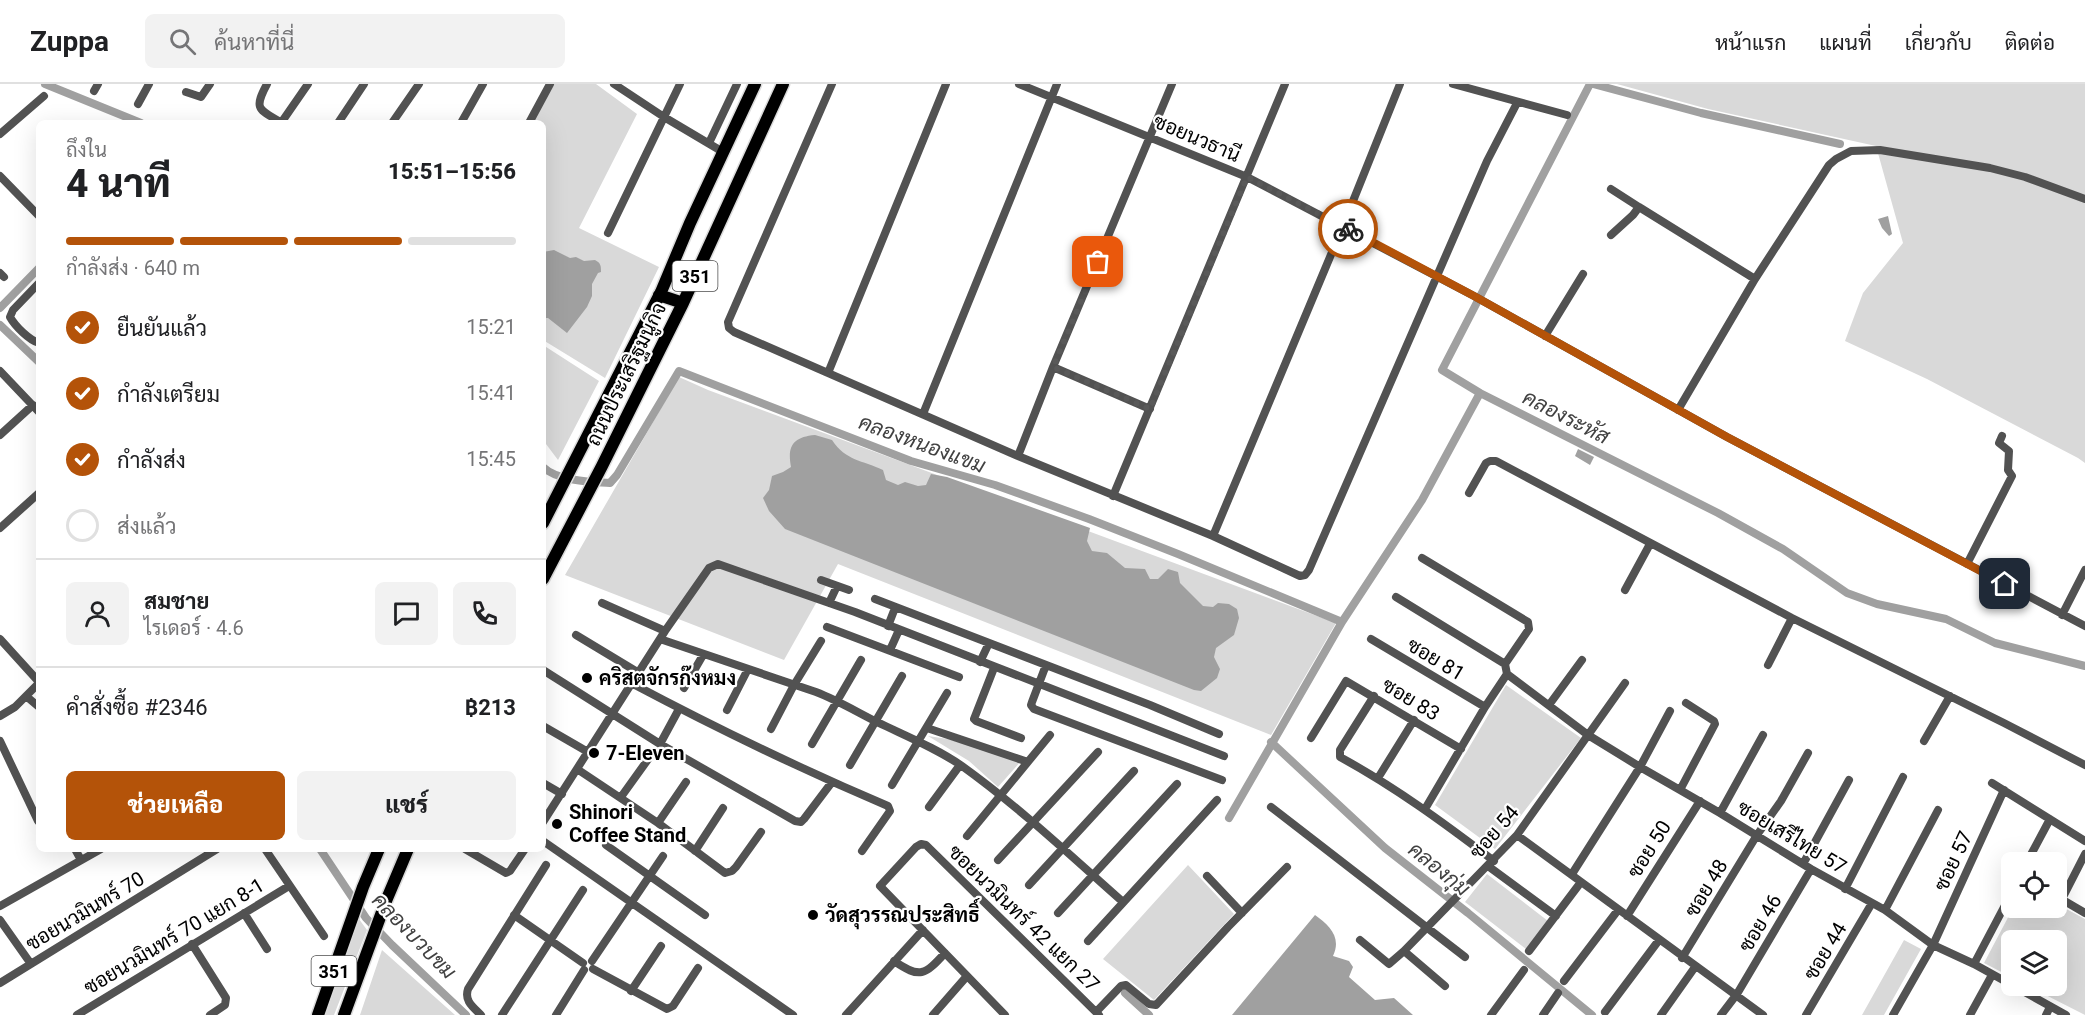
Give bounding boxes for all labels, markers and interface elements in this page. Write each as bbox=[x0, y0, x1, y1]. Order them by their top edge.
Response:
search box bbox=[145, 14, 565, 68]
text: Zuppa bbox=[30, 25, 109, 58]
icon: search bbox=[166, 25, 199, 58]
text: ค้นหาที่นี่ bbox=[214, 30, 294, 55]
text: หน้าแรก bbox=[1715, 31, 1786, 55]
text: แผนที่ bbox=[1819, 31, 1872, 55]
text: เกี่ยวกับ bbox=[1905, 31, 1972, 55]
text: ติดต่อ bbox=[2005, 31, 2055, 55]
street label: ซอยนวธานี bbox=[1150, 108, 1244, 167]
text: ถึงใน bbox=[66, 138, 107, 162]
text: 15:51–15:56 bbox=[388, 159, 516, 184]
text: 4 นาที bbox=[66, 161, 171, 207]
courier bbox=[1318, 199, 1378, 259]
icon: bike bbox=[1332, 213, 1365, 246]
pin bbox=[1072, 236, 1123, 287]
icon: bag bbox=[1081, 245, 1114, 278]
text: กำลังส่ง · 640 m bbox=[66, 256, 200, 280]
road number: 351 bbox=[672, 261, 718, 291]
street label: ถนนประเสริฐมนูกิจ bbox=[581, 298, 674, 451]
icon: check bbox=[66, 311, 99, 344]
text: 15:21 bbox=[466, 315, 516, 339]
text: ยืนยันแล้ว bbox=[117, 316, 207, 341]
icon: check bbox=[66, 377, 99, 410]
text: 15:41 bbox=[466, 381, 516, 405]
text: กำลังเตรียม bbox=[117, 382, 220, 407]
water label: คลองระหัส bbox=[1519, 385, 1614, 449]
water label: คลองหนองแขม bbox=[855, 410, 989, 478]
icon: check bbox=[66, 443, 99, 476]
text: 15:45 bbox=[466, 447, 516, 471]
text: กำลังส่ง bbox=[117, 448, 186, 473]
text: ส่งแล้ว bbox=[117, 514, 177, 539]
pin bbox=[1979, 558, 2030, 609]
icon: home bbox=[1988, 567, 2021, 600]
button: person bbox=[66, 582, 129, 645]
button: chat bbox=[375, 582, 438, 645]
button: phone bbox=[453, 582, 516, 645]
text: สมชาย bbox=[144, 589, 210, 614]
text: ไรเดอร์ · 4.6 bbox=[144, 616, 244, 640]
street label: ซอย 81 bbox=[1403, 633, 1469, 685]
place label: คริสตจักรก๊งหมง bbox=[599, 665, 736, 690]
marker: คริสตจักรก๊งหมง bbox=[580, 671, 594, 685]
street label: ซอย 83 bbox=[1378, 673, 1444, 725]
text: คำสั่งซื้อ #2346 bbox=[66, 695, 208, 720]
text: ฿213 bbox=[465, 695, 516, 720]
place label: 7-Eleven bbox=[606, 741, 685, 765]
marker: 7-Eleven bbox=[587, 746, 601, 760]
button: ช่วยเหลือ bbox=[66, 771, 285, 840]
button: แชร์ bbox=[297, 771, 516, 840]
street label: ซอยเสรีไทย 57 bbox=[1733, 794, 1851, 879]
place label: Shinori Coffee Stand bbox=[569, 800, 686, 847]
street label: ซอย 54 bbox=[1464, 800, 1524, 864]
street label: ซอย 50 bbox=[1622, 816, 1676, 882]
marker: Shinori Coffee Stand bbox=[550, 817, 564, 831]
street label: ซอย 57 bbox=[1929, 827, 1977, 895]
water label: คลองกุ่ม bbox=[1402, 837, 1474, 903]
street label: ซอยนวมินทร์ 42 แยก 27 bbox=[943, 838, 1106, 996]
map controls bbox=[2001, 852, 2067, 996]
button: locate bbox=[2001, 852, 2067, 918]
street label: ซอย 48 bbox=[1680, 855, 1732, 921]
street label: ซอยนวมินทร์ 70 bbox=[20, 865, 149, 956]
street label: ซอยนวมินทร์ 70 แยก 8-1 bbox=[78, 871, 269, 999]
water label: คลองบวบขม bbox=[367, 888, 461, 984]
street label: ซอย 46 bbox=[1734, 890, 1786, 956]
place label: วัดสุวรรณประสิทธิ์ bbox=[825, 898, 980, 930]
marker: วัดสุวรรณประสิทธิ์ bbox=[806, 908, 820, 922]
street label: ซอย 44 bbox=[1799, 918, 1851, 984]
button: layers bbox=[2001, 930, 2067, 996]
road number: 351 bbox=[312, 956, 356, 986]

